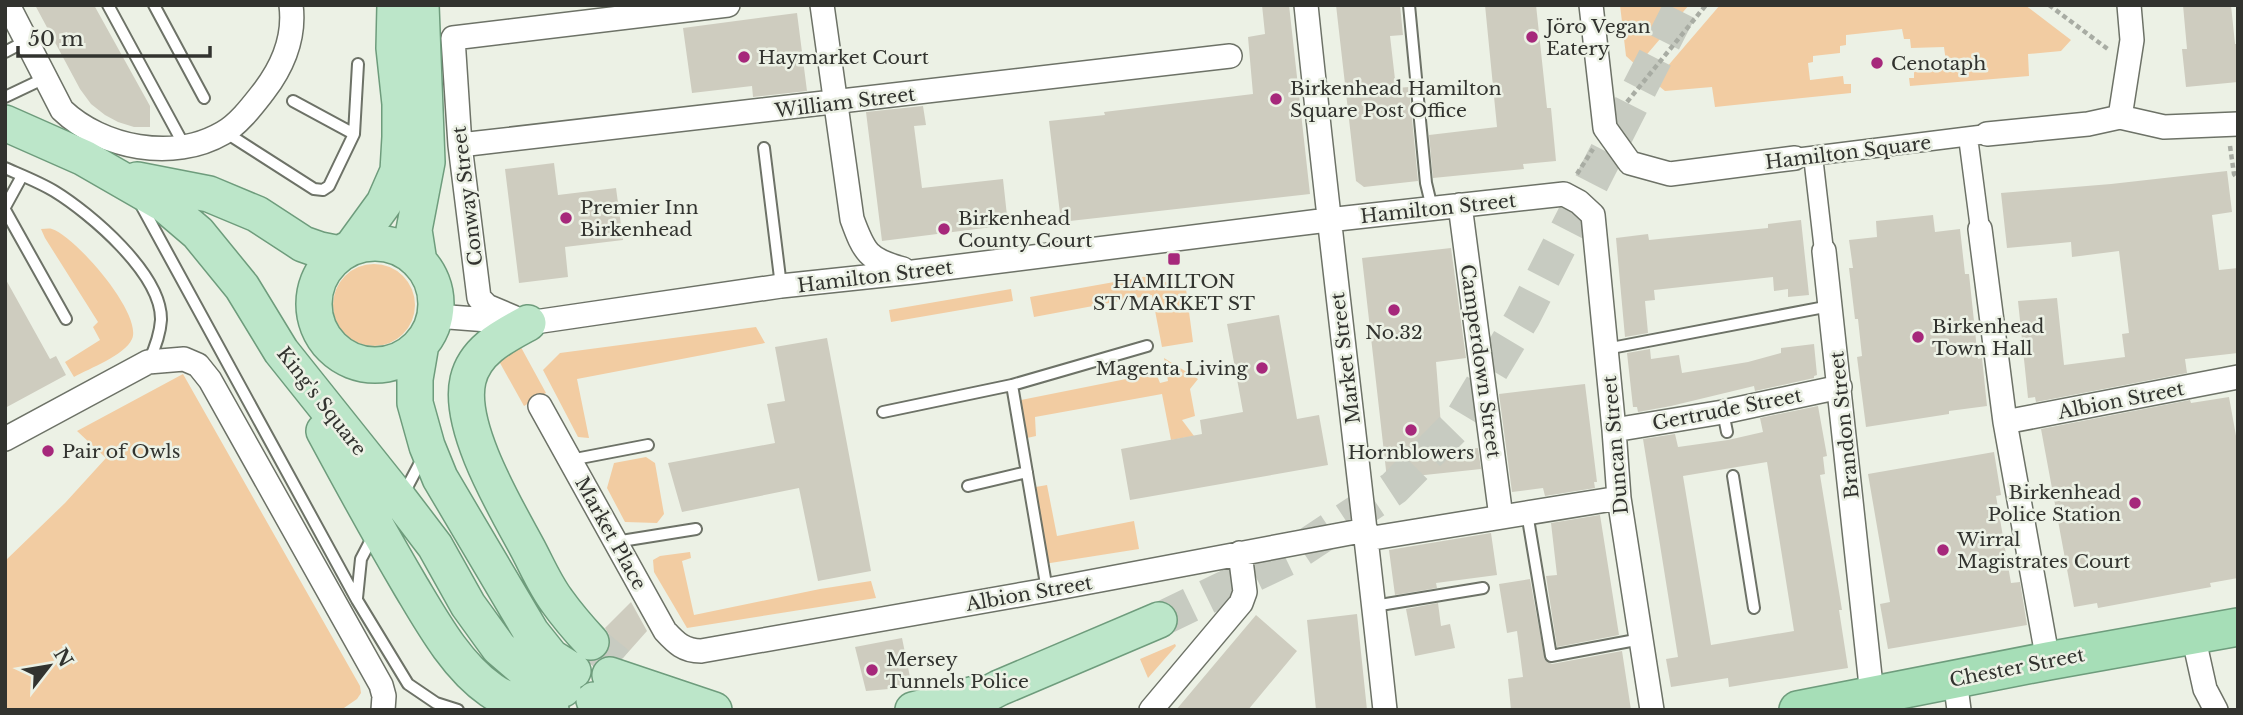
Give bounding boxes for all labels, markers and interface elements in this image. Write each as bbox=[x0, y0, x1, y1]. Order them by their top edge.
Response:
scale bar bbox=[18, 14, 210, 58]
place label: Jöro Vegan Eatery bbox=[1543, 15, 1651, 60]
text: 50 m bbox=[28, 26, 84, 52]
marker: Jöro Vegan Eatery bbox=[1524, 29, 1540, 45]
place label: Haymarket Court bbox=[758, 46, 930, 69]
marker: Haymarket Court bbox=[736, 49, 752, 65]
place label: Cenotaph bbox=[1891, 52, 1986, 75]
marker: Cenotaph bbox=[1869, 55, 1885, 71]
place label: Birkenhead Hamilton Square Post Office bbox=[1290, 77, 1502, 122]
street label: William Street bbox=[773, 82, 917, 123]
marker: Birkenhead Hamilton Square Post Office bbox=[1268, 91, 1284, 107]
street label: Conway Street bbox=[447, 124, 487, 267]
street label: Hamilton Square bbox=[1764, 131, 1932, 174]
street label: Hamilton Street bbox=[1359, 189, 1518, 228]
place label: Premier Inn Birkenhead bbox=[580, 196, 699, 241]
place label: Birkenhead County Court bbox=[958, 207, 1093, 252]
marker: Premier Inn Birkenhead bbox=[558, 210, 574, 226]
marker: Birkenhead County Court bbox=[936, 221, 952, 237]
marker: HAMILTON ST/MARKET ST bbox=[1166, 251, 1182, 267]
street label: Hamilton Street bbox=[796, 255, 955, 297]
street label: Camperdown Street bbox=[1456, 263, 1506, 460]
place label: HAMILTON ST/MARKET ST bbox=[1093, 270, 1255, 315]
street label: Market Street bbox=[1326, 290, 1365, 425]
marker: No.32 bbox=[1386, 302, 1402, 318]
place label: Birkenhead Town Hall bbox=[1932, 315, 2045, 360]
place label: No.32 bbox=[1365, 321, 1423, 344]
marker: Birkenhead Town Hall bbox=[1910, 329, 1926, 345]
street label: King's Square bbox=[272, 342, 371, 460]
street label: Brandon Street bbox=[1825, 349, 1864, 500]
place label: Magenta Living bbox=[1096, 357, 1249, 380]
marker: Magenta Living bbox=[1254, 360, 1270, 376]
street label: Duncan Street bbox=[1598, 374, 1633, 515]
street label: Albion Street bbox=[2055, 377, 2187, 424]
street label: Gertrude Street bbox=[1650, 384, 1805, 435]
marker: Hornblowers bbox=[1403, 422, 1419, 438]
place label: Pair of Owls bbox=[62, 440, 180, 463]
place label: Hornblowers bbox=[1348, 441, 1474, 464]
marker: Pair of Owls bbox=[40, 443, 56, 459]
street label: Market Place bbox=[570, 473, 651, 594]
place label: Birkenhead Police Station bbox=[1988, 481, 2121, 526]
marker: Birkenhead Police Station bbox=[2127, 495, 2143, 511]
place label: Wirral Magistrates Court bbox=[1956, 528, 2131, 573]
marker: Wirral Magistrates Court bbox=[1935, 542, 1951, 558]
street label: Albion Street bbox=[963, 571, 1095, 616]
north arrow bbox=[14, 631, 84, 701]
street label: Chester Street bbox=[1948, 643, 2087, 692]
text: N bbox=[49, 644, 78, 671]
place label: Mersey Tunnels Police bbox=[886, 648, 1029, 693]
marker: Mersey Tunnels Police bbox=[864, 662, 880, 678]

